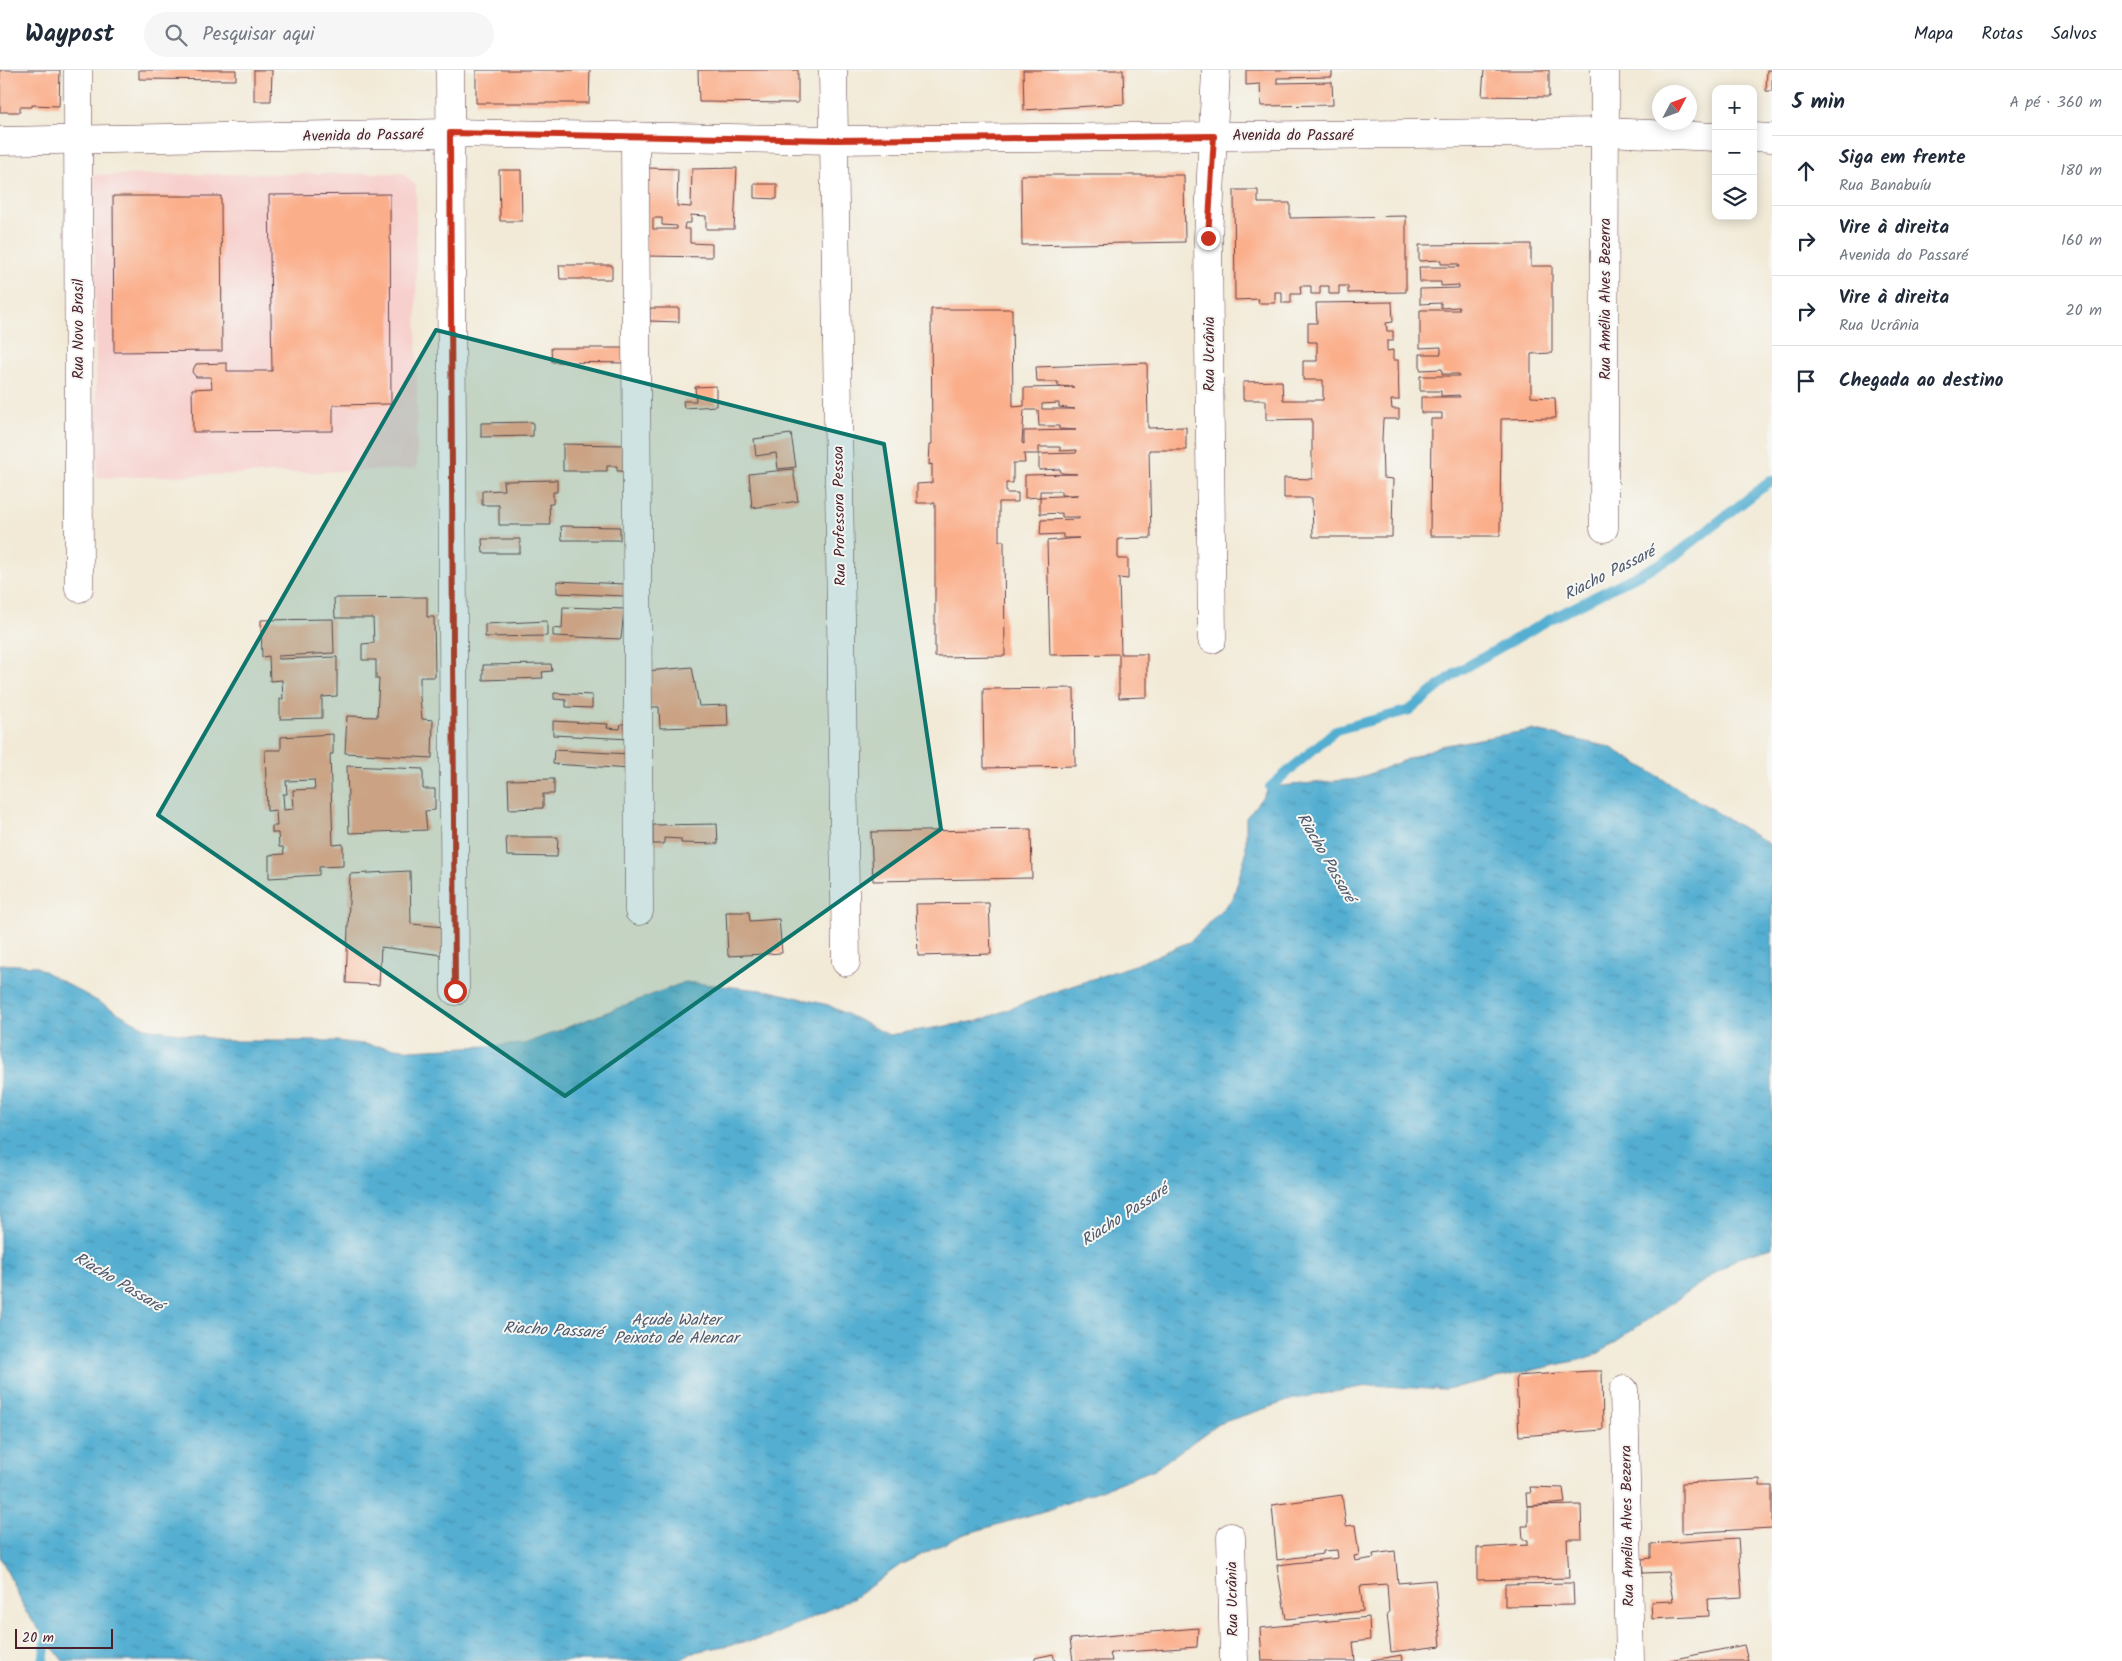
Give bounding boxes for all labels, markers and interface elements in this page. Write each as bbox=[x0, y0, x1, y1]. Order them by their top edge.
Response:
search box bbox=[144, 12, 494, 57]
text: Waypost bbox=[25, 15, 114, 54]
text: Pesquisar aqui bbox=[202, 20, 315, 50]
text: Mapa bbox=[1914, 20, 1953, 49]
text: Rotas bbox=[1981, 20, 2023, 49]
text: Salvos bbox=[2051, 20, 2097, 49]
icon: search bbox=[162, 21, 190, 49]
north arrow bbox=[1652, 85, 1697, 130]
map controls bbox=[1712, 85, 1757, 220]
button: + bbox=[1712, 85, 1757, 130]
text: 5 min bbox=[1792, 86, 1845, 119]
text: A pé · 360 m bbox=[2009, 90, 2102, 115]
street label: Avenida do Passaré bbox=[302, 123, 425, 149]
street label: Avenida do Passaré bbox=[1232, 124, 1355, 148]
button: − bbox=[1712, 130, 1757, 175]
text: Siga em frente bbox=[1839, 143, 1966, 173]
icon: ahead bbox=[1792, 157, 1820, 185]
text: 180 m bbox=[2060, 158, 2102, 183]
text: Rua Banabuíu bbox=[1839, 173, 1931, 198]
button: layers bbox=[1712, 175, 1757, 220]
text: Vire à direita bbox=[1839, 213, 1949, 243]
street label: Rua Amélia Alves Bezerra bbox=[1594, 218, 1618, 380]
route end bbox=[1197, 227, 1220, 250]
icon: right bbox=[1792, 227, 1820, 255]
text: 160 m bbox=[2061, 228, 2102, 253]
text: Avenida do Passaré bbox=[1839, 243, 1968, 268]
street label: Rua Novo Brasil bbox=[67, 279, 91, 379]
text: Vire à direita bbox=[1839, 283, 1949, 313]
icon: right bbox=[1792, 297, 1820, 325]
text: 20 m bbox=[2066, 298, 2102, 323]
text: Rua Ucrânia bbox=[1839, 313, 1919, 338]
street label: Rua Ucrânia bbox=[1198, 316, 1222, 392]
text: Chegada ao destino bbox=[1839, 366, 2004, 396]
icon: arrive bbox=[1792, 367, 1820, 395]
street label: Rua Professora Pessoa bbox=[827, 446, 853, 586]
water label: Riacho Passaré bbox=[1560, 538, 1663, 607]
water label: Riacho Passaré bbox=[1290, 808, 1363, 911]
route start bbox=[444, 980, 467, 1003]
water label: Riacho Passaré bbox=[1076, 1175, 1177, 1253]
water label: Riacho Passaré bbox=[69, 1246, 171, 1321]
water label: Açude Walter Peixoto de Alencar bbox=[614, 1308, 742, 1351]
water label: Riacho Passaré bbox=[503, 1315, 607, 1346]
street label: Rua Amélia Alves Bezerra bbox=[1615, 1445, 1641, 1607]
street label: Rua Ucrânia bbox=[1220, 1561, 1246, 1637]
scale bar bbox=[15, 1626, 112, 1649]
text: 20 m bbox=[22, 1627, 54, 1649]

